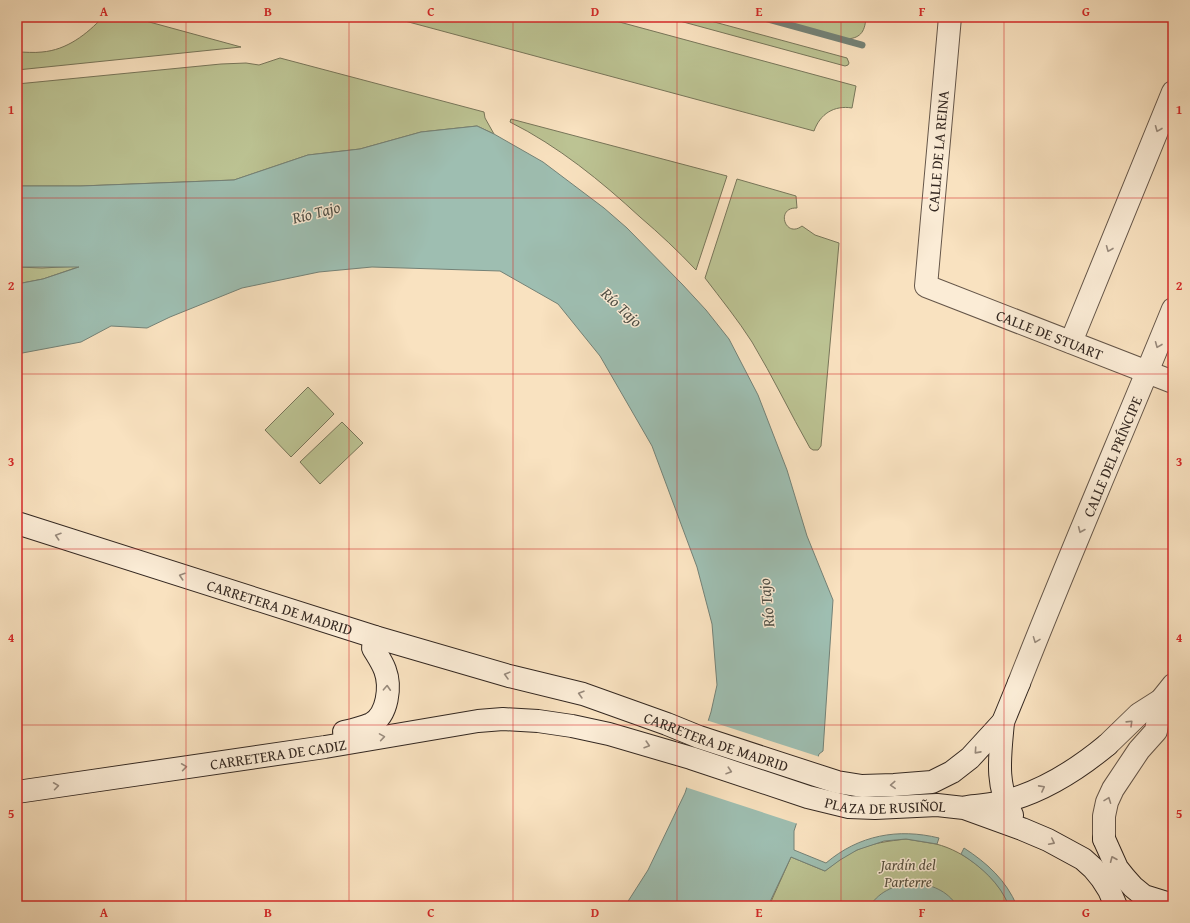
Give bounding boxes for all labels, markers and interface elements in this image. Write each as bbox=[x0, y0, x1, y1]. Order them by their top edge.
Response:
text: A bbox=[100, 2, 109, 21]
text: B bbox=[264, 2, 272, 21]
text: C bbox=[427, 2, 435, 21]
text: D bbox=[591, 2, 599, 21]
text: E bbox=[756, 2, 763, 21]
text: F bbox=[919, 2, 926, 21]
text: G bbox=[1082, 2, 1090, 21]
street label: CALLE DE LA REINA bbox=[922, 89, 954, 213]
text: 1 bbox=[8, 100, 14, 119]
text: 1 bbox=[1176, 100, 1182, 119]
one-way arrow bbox=[1155, 125, 1163, 132]
water label: Río Tajo bbox=[288, 194, 343, 230]
one-way arrow bbox=[1106, 245, 1114, 252]
text: 2 bbox=[8, 276, 15, 295]
text: 2 bbox=[1176, 276, 1183, 295]
water label: Río Tajo bbox=[595, 281, 648, 333]
street label: CALLE DE STUART bbox=[993, 304, 1107, 365]
one-way arrow bbox=[1155, 342, 1163, 349]
street label: CALLE DEL PRÍNCIPE bbox=[1077, 392, 1147, 520]
text: 3 bbox=[8, 452, 14, 471]
text: 3 bbox=[1176, 452, 1182, 471]
one-way arrow bbox=[1078, 526, 1086, 533]
one-way arrow bbox=[54, 532, 61, 541]
one-way arrow bbox=[178, 572, 185, 580]
street label: CARRETERA DE MADRID bbox=[204, 574, 355, 640]
water label: Río Tajo bbox=[751, 577, 781, 630]
text: 4 bbox=[8, 628, 15, 647]
text: 4 bbox=[1176, 628, 1183, 647]
one-way arrow bbox=[1032, 637, 1040, 644]
one-way arrow bbox=[503, 672, 510, 680]
one-way arrow bbox=[383, 685, 392, 691]
one-way arrow bbox=[578, 690, 585, 699]
street label: CARRETERA DE MADRID bbox=[641, 706, 791, 776]
one-way arrow bbox=[1125, 720, 1133, 728]
street label: CARRETERA DE CADIZ bbox=[209, 733, 348, 774]
one-way arrow bbox=[379, 733, 385, 742]
one-way arrow bbox=[643, 740, 650, 749]
one-way arrow bbox=[974, 746, 981, 754]
one-way arrow bbox=[181, 763, 187, 772]
one-way arrow bbox=[725, 766, 732, 774]
one-way arrow bbox=[890, 781, 896, 790]
one-way arrow bbox=[53, 782, 59, 791]
one-way arrow bbox=[1038, 785, 1045, 793]
street label: PLAZA DE RUSIÑOL bbox=[823, 791, 948, 819]
one-way arrow bbox=[1104, 797, 1112, 804]
text: 5 bbox=[8, 804, 15, 823]
text: 5 bbox=[1176, 804, 1183, 823]
one-way arrow bbox=[1048, 837, 1055, 845]
park label: Jardín del Parterre bbox=[877, 854, 936, 892]
one-way arrow bbox=[1110, 856, 1118, 864]
text: A bbox=[100, 903, 109, 922]
text: B bbox=[264, 903, 272, 922]
text: C bbox=[427, 903, 435, 922]
text: D bbox=[591, 903, 599, 922]
text: E bbox=[756, 903, 763, 922]
text: F bbox=[919, 903, 926, 922]
text: G bbox=[1082, 903, 1090, 922]

